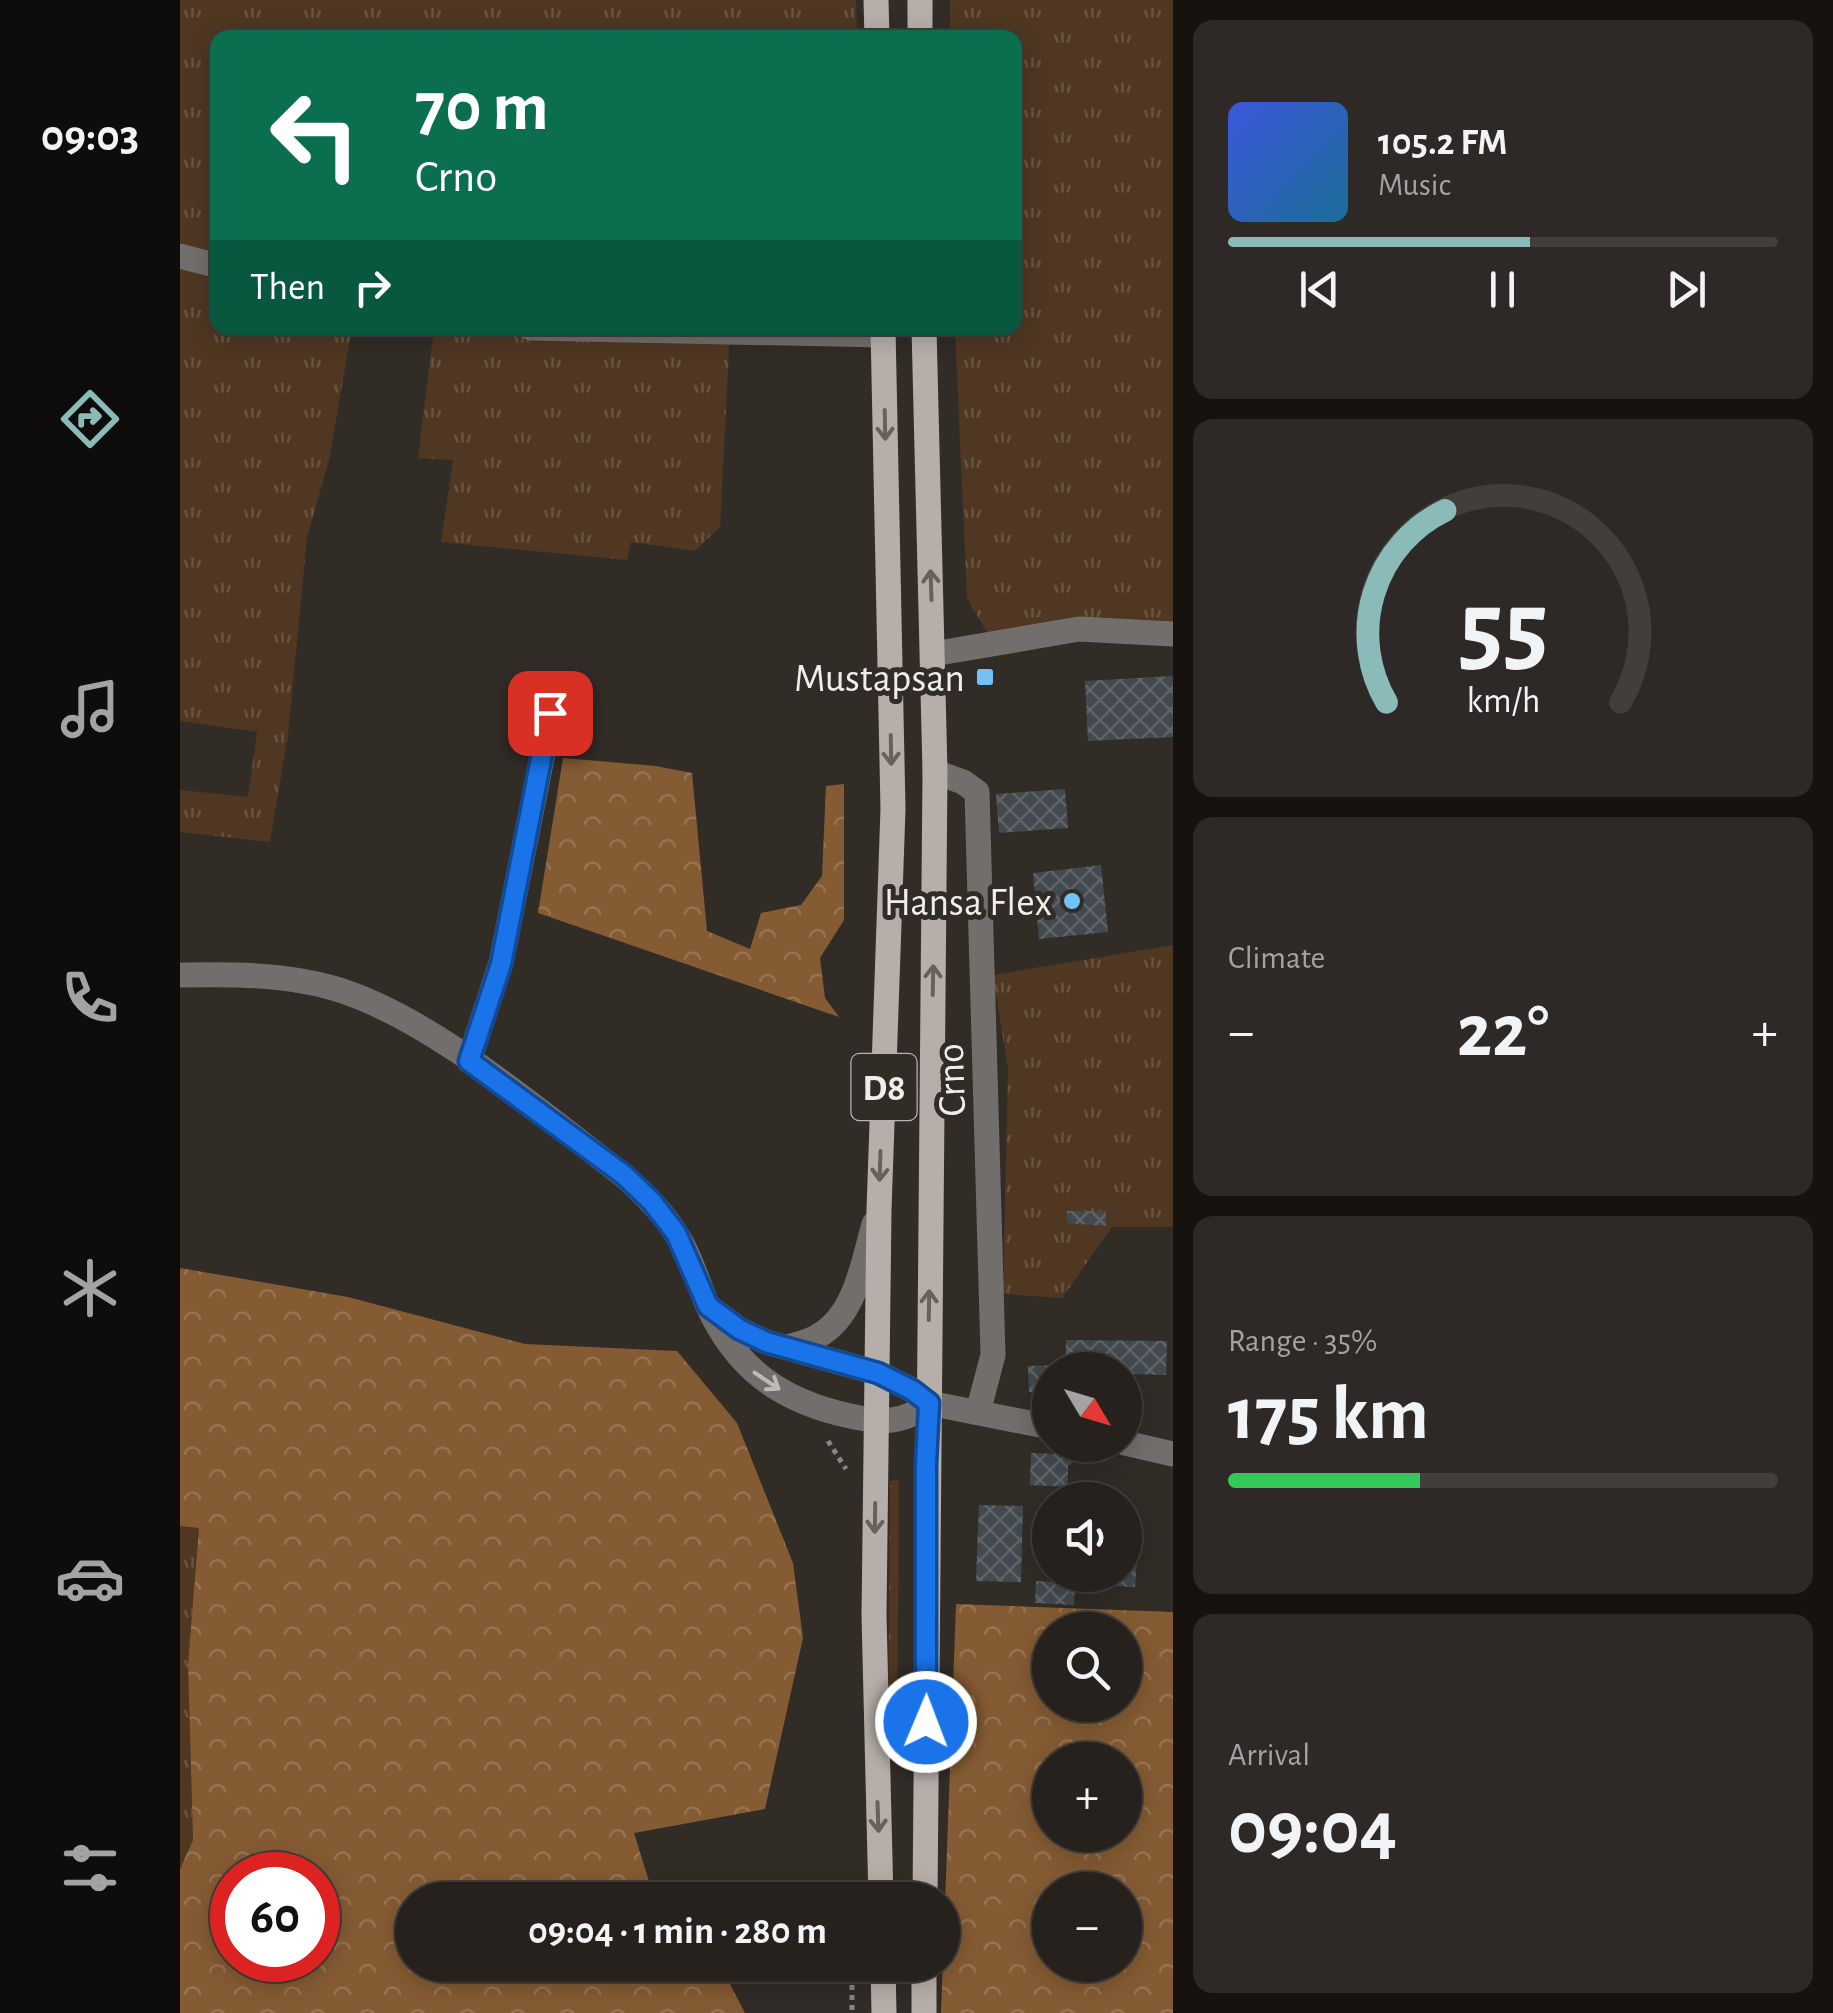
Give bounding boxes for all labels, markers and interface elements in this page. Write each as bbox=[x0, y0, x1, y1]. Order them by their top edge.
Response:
icon: left bbox=[250, 70, 380, 200]
text: 70 m bbox=[415, 73, 549, 143]
text: 09:03 bbox=[41, 114, 139, 159]
text: 105.2 FM bbox=[1378, 124, 1507, 162]
text: Crno bbox=[415, 155, 497, 200]
text: Music bbox=[1378, 169, 1451, 201]
icon: right bbox=[345, 260, 400, 315]
icon: previous bbox=[1292, 262, 1347, 317]
icon: pause bbox=[1475, 262, 1530, 317]
icon: next bbox=[1659, 262, 1714, 317]
text: Then bbox=[250, 269, 325, 307]
icon: directions bbox=[55, 384, 125, 454]
one-way arrow bbox=[875, 408, 894, 440]
one-way arrow bbox=[922, 570, 941, 602]
text: 55 bbox=[1458, 577, 1548, 681]
place label: Mustapsan bbox=[794, 659, 965, 699]
marker: Mustapsan bbox=[974, 666, 996, 688]
pin bbox=[508, 671, 593, 756]
icon: music bbox=[55, 674, 125, 744]
text: km/h bbox=[1466, 683, 1540, 719]
icon: arrive bbox=[523, 686, 578, 741]
one-way arrow bbox=[882, 733, 901, 765]
place label: Hansa Flex bbox=[884, 883, 1052, 923]
marker: Hansa Flex bbox=[1061, 890, 1083, 912]
text: Climate bbox=[1228, 942, 1325, 974]
icon: phone bbox=[55, 963, 125, 1033]
one-way arrow bbox=[924, 965, 942, 998]
text: 22° bbox=[1457, 995, 1549, 1070]
text: − bbox=[1228, 1005, 1254, 1060]
text: + bbox=[1752, 1005, 1778, 1060]
street label: Crno bbox=[931, 1043, 973, 1117]
road number: D8 bbox=[852, 1054, 916, 1120]
one-way arrow bbox=[871, 1149, 890, 1181]
icon: climate bbox=[55, 1253, 125, 1323]
one-way arrow bbox=[920, 1290, 939, 1322]
text: Range · 35% bbox=[1228, 1325, 1377, 1357]
north arrow bbox=[1032, 1352, 1142, 1462]
map controls bbox=[1032, 1352, 1142, 1982]
one-way arrow bbox=[752, 1370, 780, 1391]
text: 175 km bbox=[1228, 1378, 1429, 1453]
button: sound bbox=[1032, 1482, 1142, 1592]
one-way arrow bbox=[866, 1502, 884, 1534]
icon: car bbox=[55, 1543, 125, 1613]
button: search bbox=[1032, 1612, 1142, 1722]
position arrow bbox=[874, 1670, 978, 1774]
text: Arrival bbox=[1228, 1739, 1310, 1771]
button: + bbox=[1032, 1742, 1142, 1852]
text: 09:04 bbox=[1228, 1792, 1397, 1867]
one-way arrow bbox=[869, 1801, 888, 1833]
icon: filters bbox=[55, 1833, 125, 1903]
speed limit sign: 60 bbox=[210, 1852, 340, 1982]
button: − bbox=[1032, 1872, 1142, 1982]
text: 09:04 · 1 min · 280 m bbox=[528, 1913, 827, 1951]

